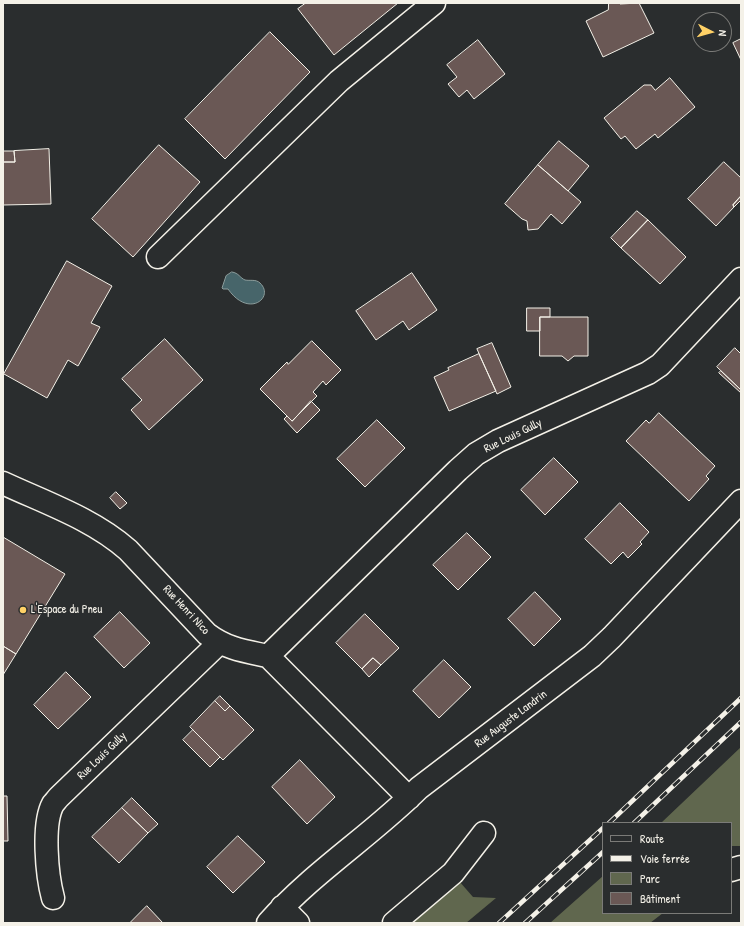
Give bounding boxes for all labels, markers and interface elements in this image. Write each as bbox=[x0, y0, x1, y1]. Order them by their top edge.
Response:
north arrow bbox=[692, 12, 732, 52]
text: N bbox=[716, 29, 730, 37]
street label: Rue Louis Gully bbox=[482, 416, 544, 456]
street label: Rue Henri Nico bbox=[160, 582, 212, 638]
place label: L'Espace du Pneu bbox=[31, 603, 102, 617]
marker: L'Espace du Pneu bbox=[18, 605, 28, 615]
street label: Rue Auguste Landrin bbox=[472, 687, 550, 751]
street label: Rue Louis Gully bbox=[74, 729, 130, 783]
legend bbox=[602, 822, 732, 914]
text: Route bbox=[640, 830, 664, 847]
text: Voie ferrée bbox=[640, 850, 690, 867]
text: Parc bbox=[640, 870, 660, 887]
text: Bâtiment bbox=[640, 890, 680, 907]

